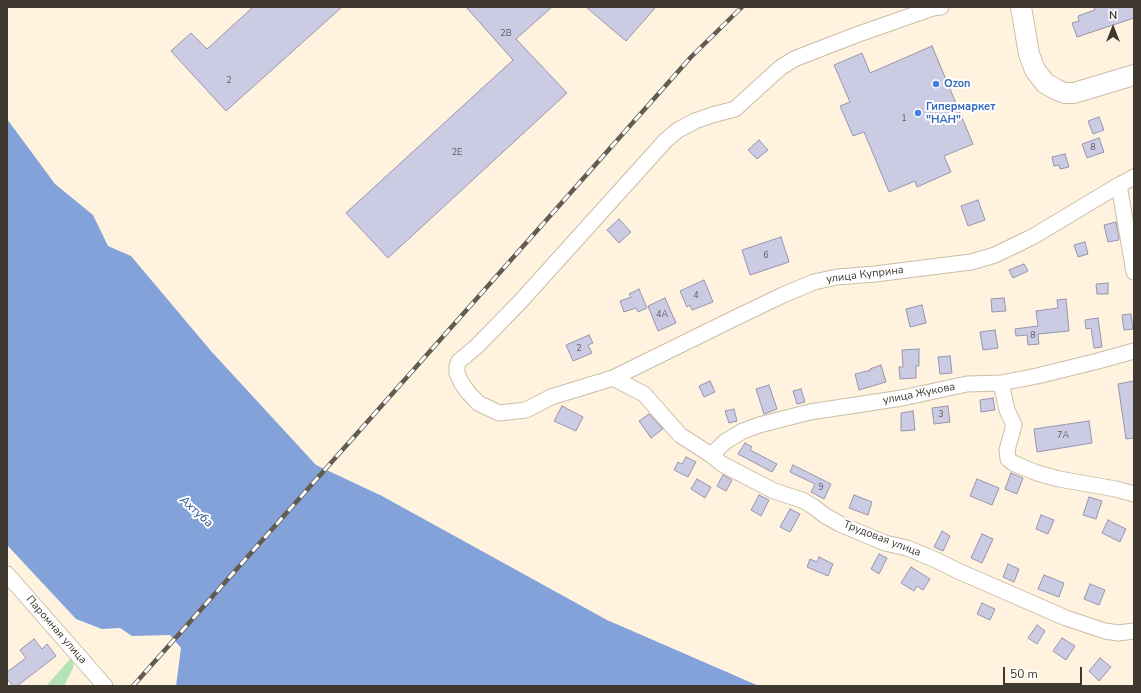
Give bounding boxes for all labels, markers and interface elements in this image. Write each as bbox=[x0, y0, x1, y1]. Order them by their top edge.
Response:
north arrow bbox=[1093, 8, 1133, 48]
text: N bbox=[1109, 8, 1117, 23]
house number: 2В bbox=[500, 29, 512, 39]
house number: 2 bbox=[226, 76, 232, 86]
place label: Ozon bbox=[944, 77, 971, 91]
marker: Ozon bbox=[931, 79, 941, 89]
place label: Гипермаркет "НАН" bbox=[926, 100, 995, 126]
marker: Гипермаркет "НАН" bbox=[913, 108, 923, 118]
house number: 1 bbox=[901, 114, 907, 124]
house number: 8 bbox=[1090, 143, 1096, 153]
house number: 2Е bbox=[452, 148, 462, 158]
house number: 6 bbox=[763, 251, 769, 261]
street label: улица Куприна bbox=[826, 264, 904, 286]
house number: 4 bbox=[693, 291, 699, 301]
house number: 4А bbox=[656, 310, 668, 320]
house number: 8 bbox=[1030, 331, 1036, 341]
house number: 2 bbox=[576, 344, 582, 354]
street label: улица Жукова bbox=[882, 380, 956, 408]
house number: 3 bbox=[938, 410, 944, 420]
house number: 7А bbox=[1057, 431, 1069, 441]
house number: 9 bbox=[818, 483, 824, 493]
water label: Ахтуба bbox=[176, 493, 216, 531]
street label: Трудовая улица bbox=[841, 518, 923, 560]
street label: Паромная улица bbox=[23, 593, 89, 667]
scale bar bbox=[1005, 659, 1084, 685]
text: 50 m bbox=[1010, 666, 1038, 682]

